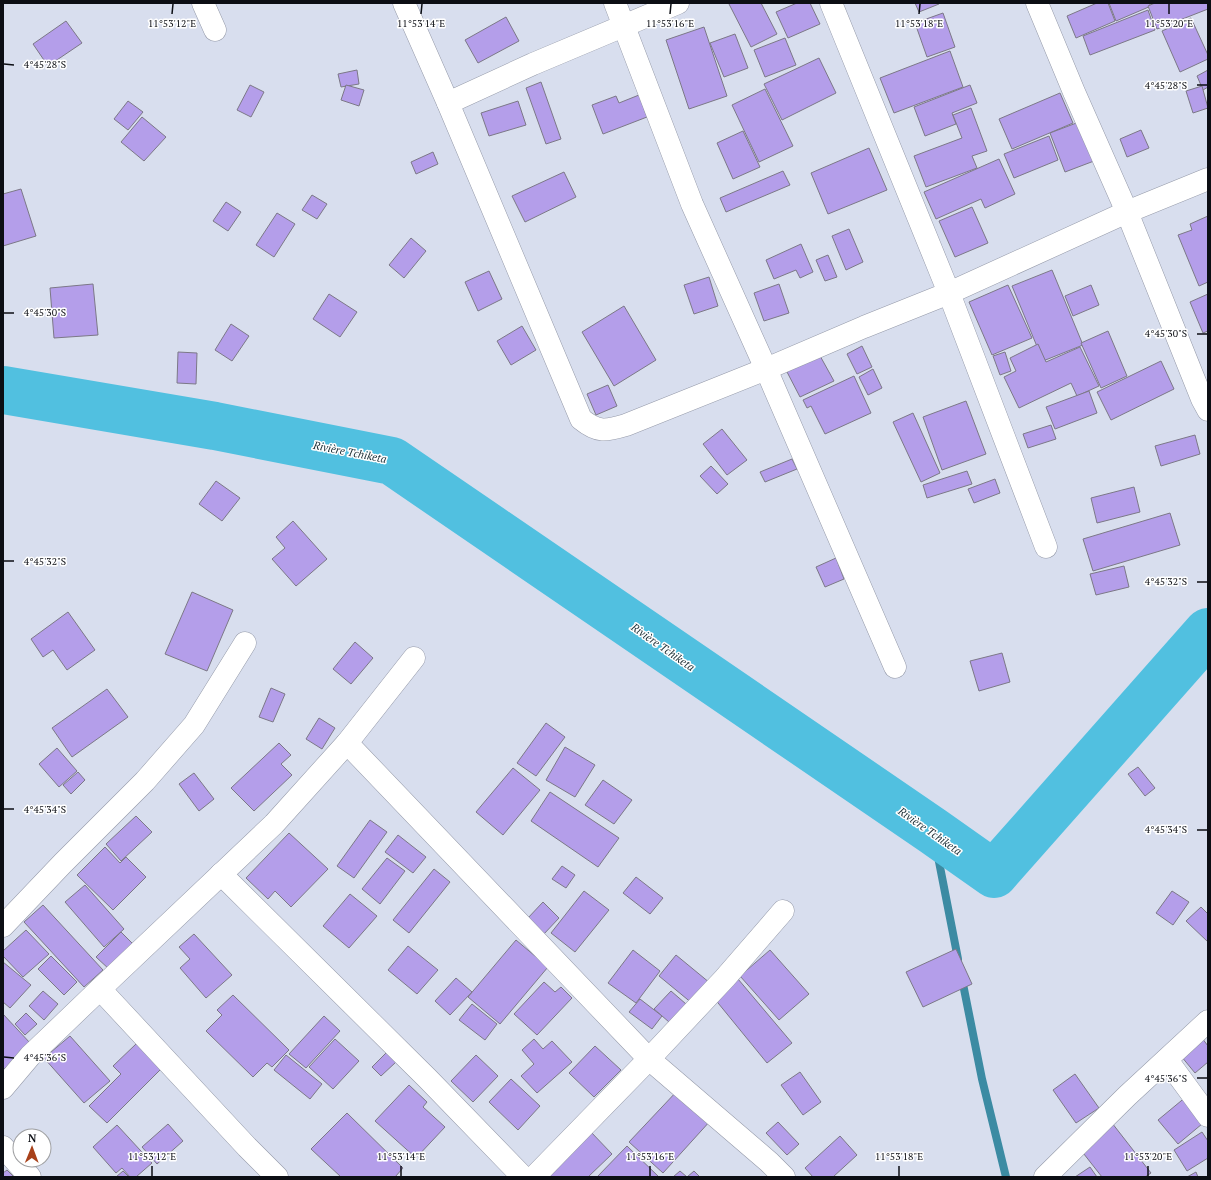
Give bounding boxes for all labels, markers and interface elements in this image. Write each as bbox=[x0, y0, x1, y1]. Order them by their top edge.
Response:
text: 11°53'12"E bbox=[148, 17, 196, 30]
text: 11°53'14"E bbox=[397, 17, 445, 30]
text: 11°53'16"E bbox=[646, 17, 694, 30]
text: 11°53'18"E bbox=[895, 17, 943, 30]
text: 11°53'20"E bbox=[1145, 17, 1193, 30]
text: 4°45'28"S bbox=[24, 58, 66, 71]
text: 4°45'28"S bbox=[1145, 79, 1187, 92]
text: 4°45'30"S bbox=[24, 306, 66, 319]
text: 4°45'30"S bbox=[1145, 327, 1187, 340]
water label: Rivière Tchiketa bbox=[311, 438, 388, 466]
text: 4°45'32"S bbox=[24, 555, 66, 568]
text: 4°45'32"S bbox=[1145, 575, 1187, 588]
water label: Rivière Tchiketa bbox=[628, 619, 698, 674]
text: 4°45'34"S bbox=[24, 803, 66, 816]
water label: Rivière Tchiketa bbox=[895, 803, 965, 858]
text: 4°45'34"S bbox=[1145, 823, 1187, 836]
text: 4°45'36"S bbox=[24, 1051, 66, 1064]
text: 4°45'36"S bbox=[1145, 1072, 1187, 1085]
north arrow bbox=[12, 1128, 52, 1168]
text: N bbox=[28, 1131, 37, 1145]
text: 11°53'12"E bbox=[128, 1150, 176, 1163]
text: 11°53'14"E bbox=[377, 1150, 425, 1163]
text: 11°53'16"E bbox=[626, 1150, 674, 1163]
text: 11°53'18"E bbox=[875, 1150, 923, 1163]
text: 11°53'20"E bbox=[1124, 1150, 1172, 1163]

